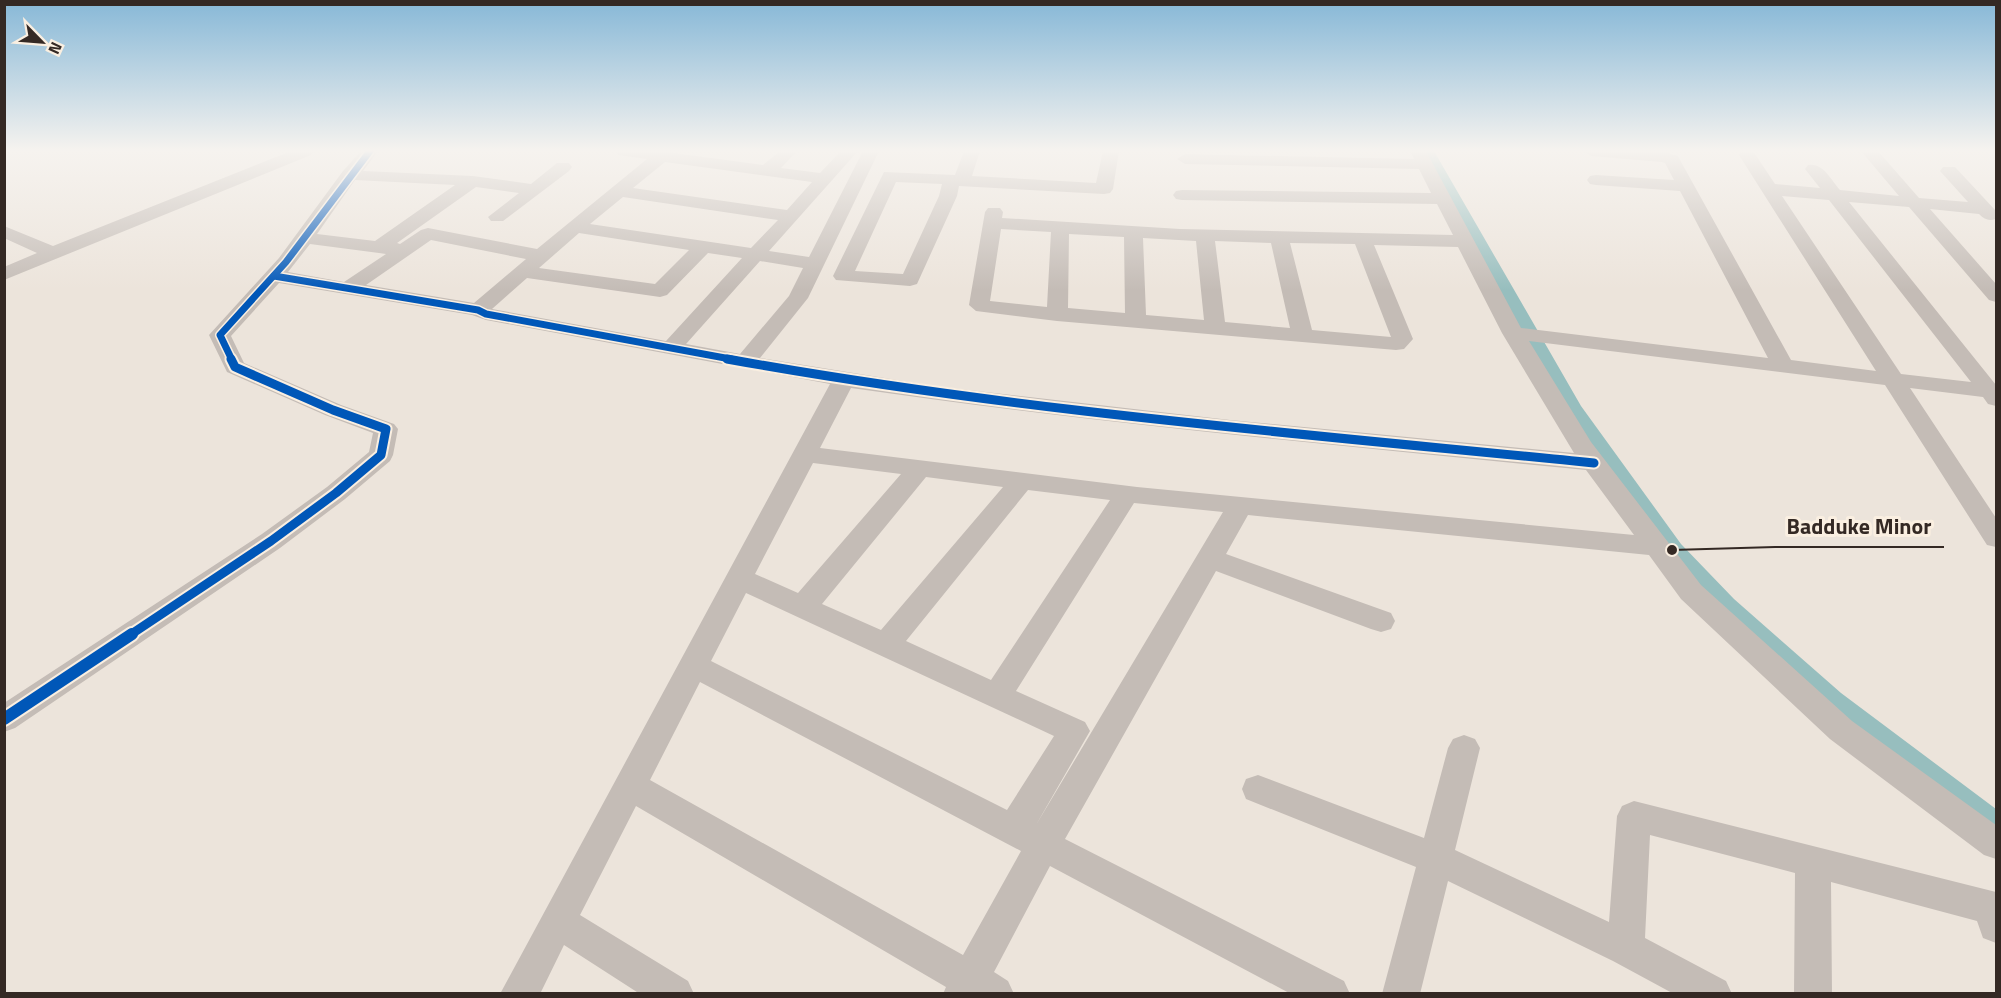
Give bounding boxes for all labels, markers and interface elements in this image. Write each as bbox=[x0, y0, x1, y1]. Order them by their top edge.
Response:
north arrow bbox=[12, 12, 72, 72]
text: N bbox=[42, 38, 69, 58]
callout: Badduke Minor bbox=[1775, 507, 1944, 547]
text: Badduke Minor bbox=[1787, 509, 1931, 543]

